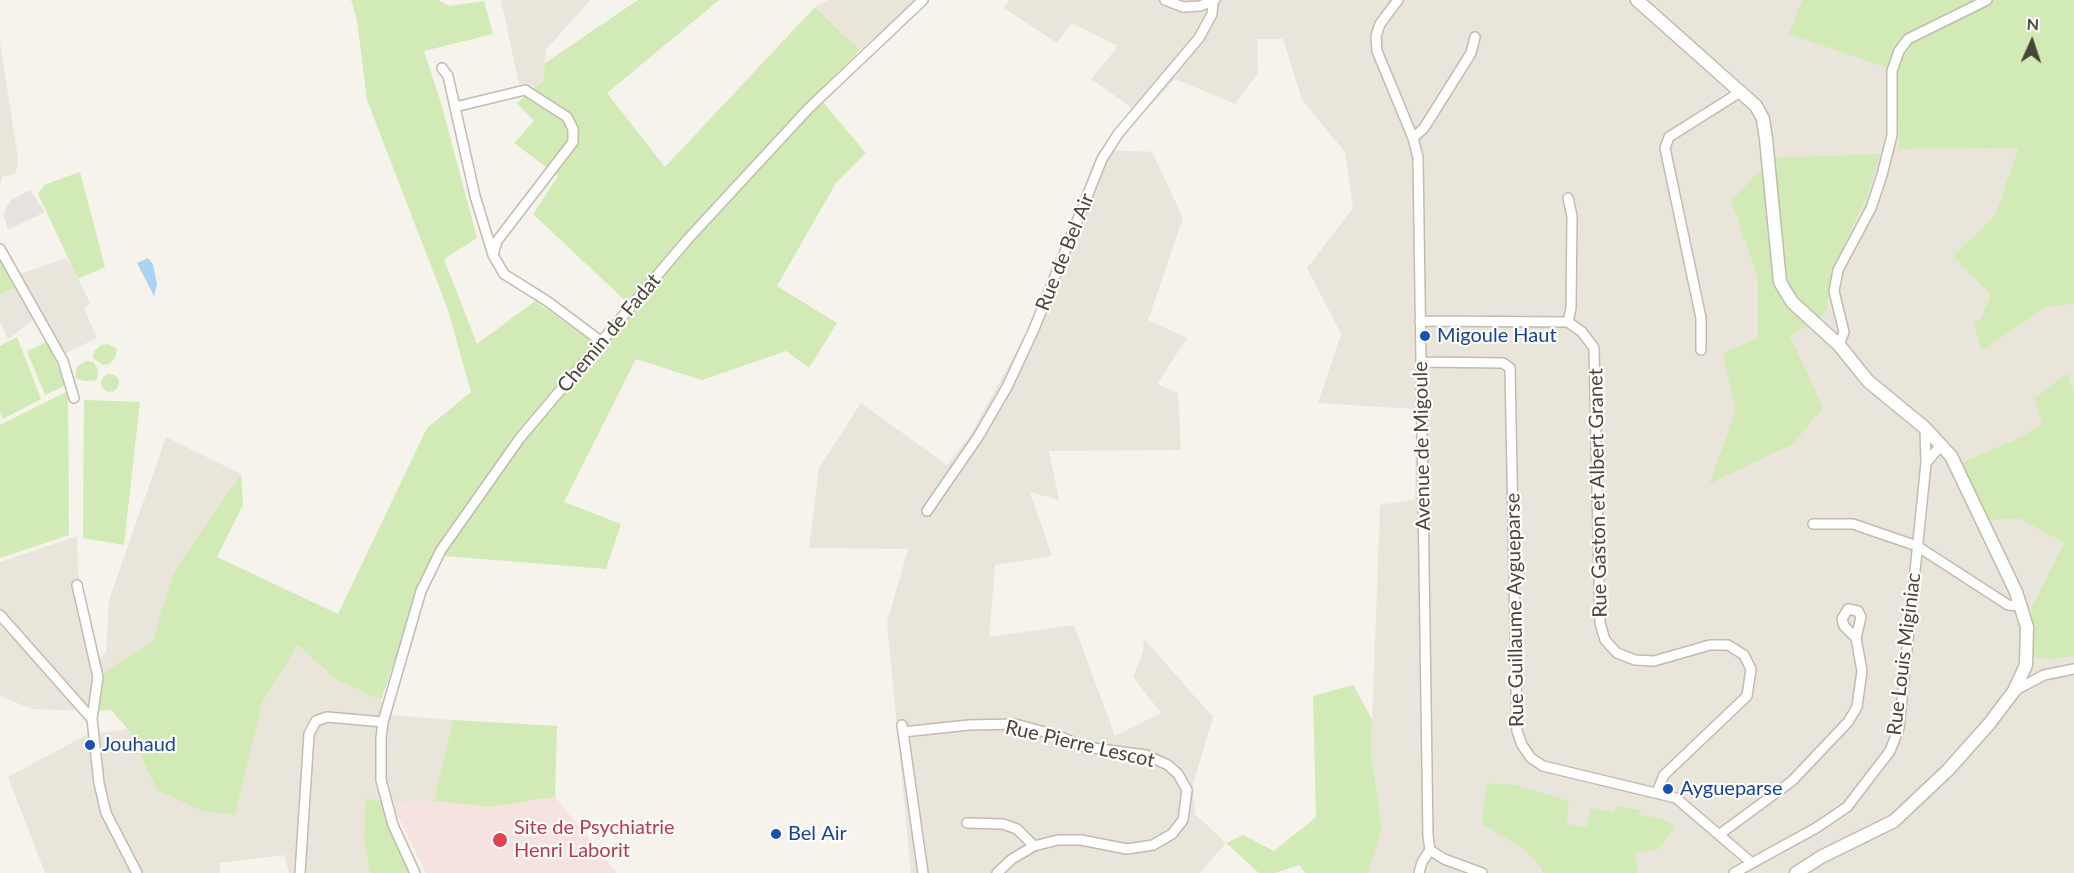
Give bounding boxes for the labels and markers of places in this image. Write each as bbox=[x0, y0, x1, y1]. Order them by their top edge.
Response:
place label: Migoule Haut bbox=[1437, 324, 1557, 348]
marker: Migoule Haut bbox=[1418, 329, 1432, 343]
place label: Jouhaud bbox=[102, 733, 176, 757]
marker: Jouhaud bbox=[83, 738, 97, 752]
place label: Aygueparse bbox=[1680, 777, 1782, 801]
marker: Aygueparse bbox=[1661, 782, 1675, 796]
place label: Site de Psychiatrie Henri Laborit bbox=[514, 816, 675, 863]
place label: Bel Air bbox=[788, 822, 847, 846]
marker: Bel Air bbox=[769, 827, 783, 841]
marker: Site de Psychiatrie Henri Laborit bbox=[491, 831, 509, 849]

